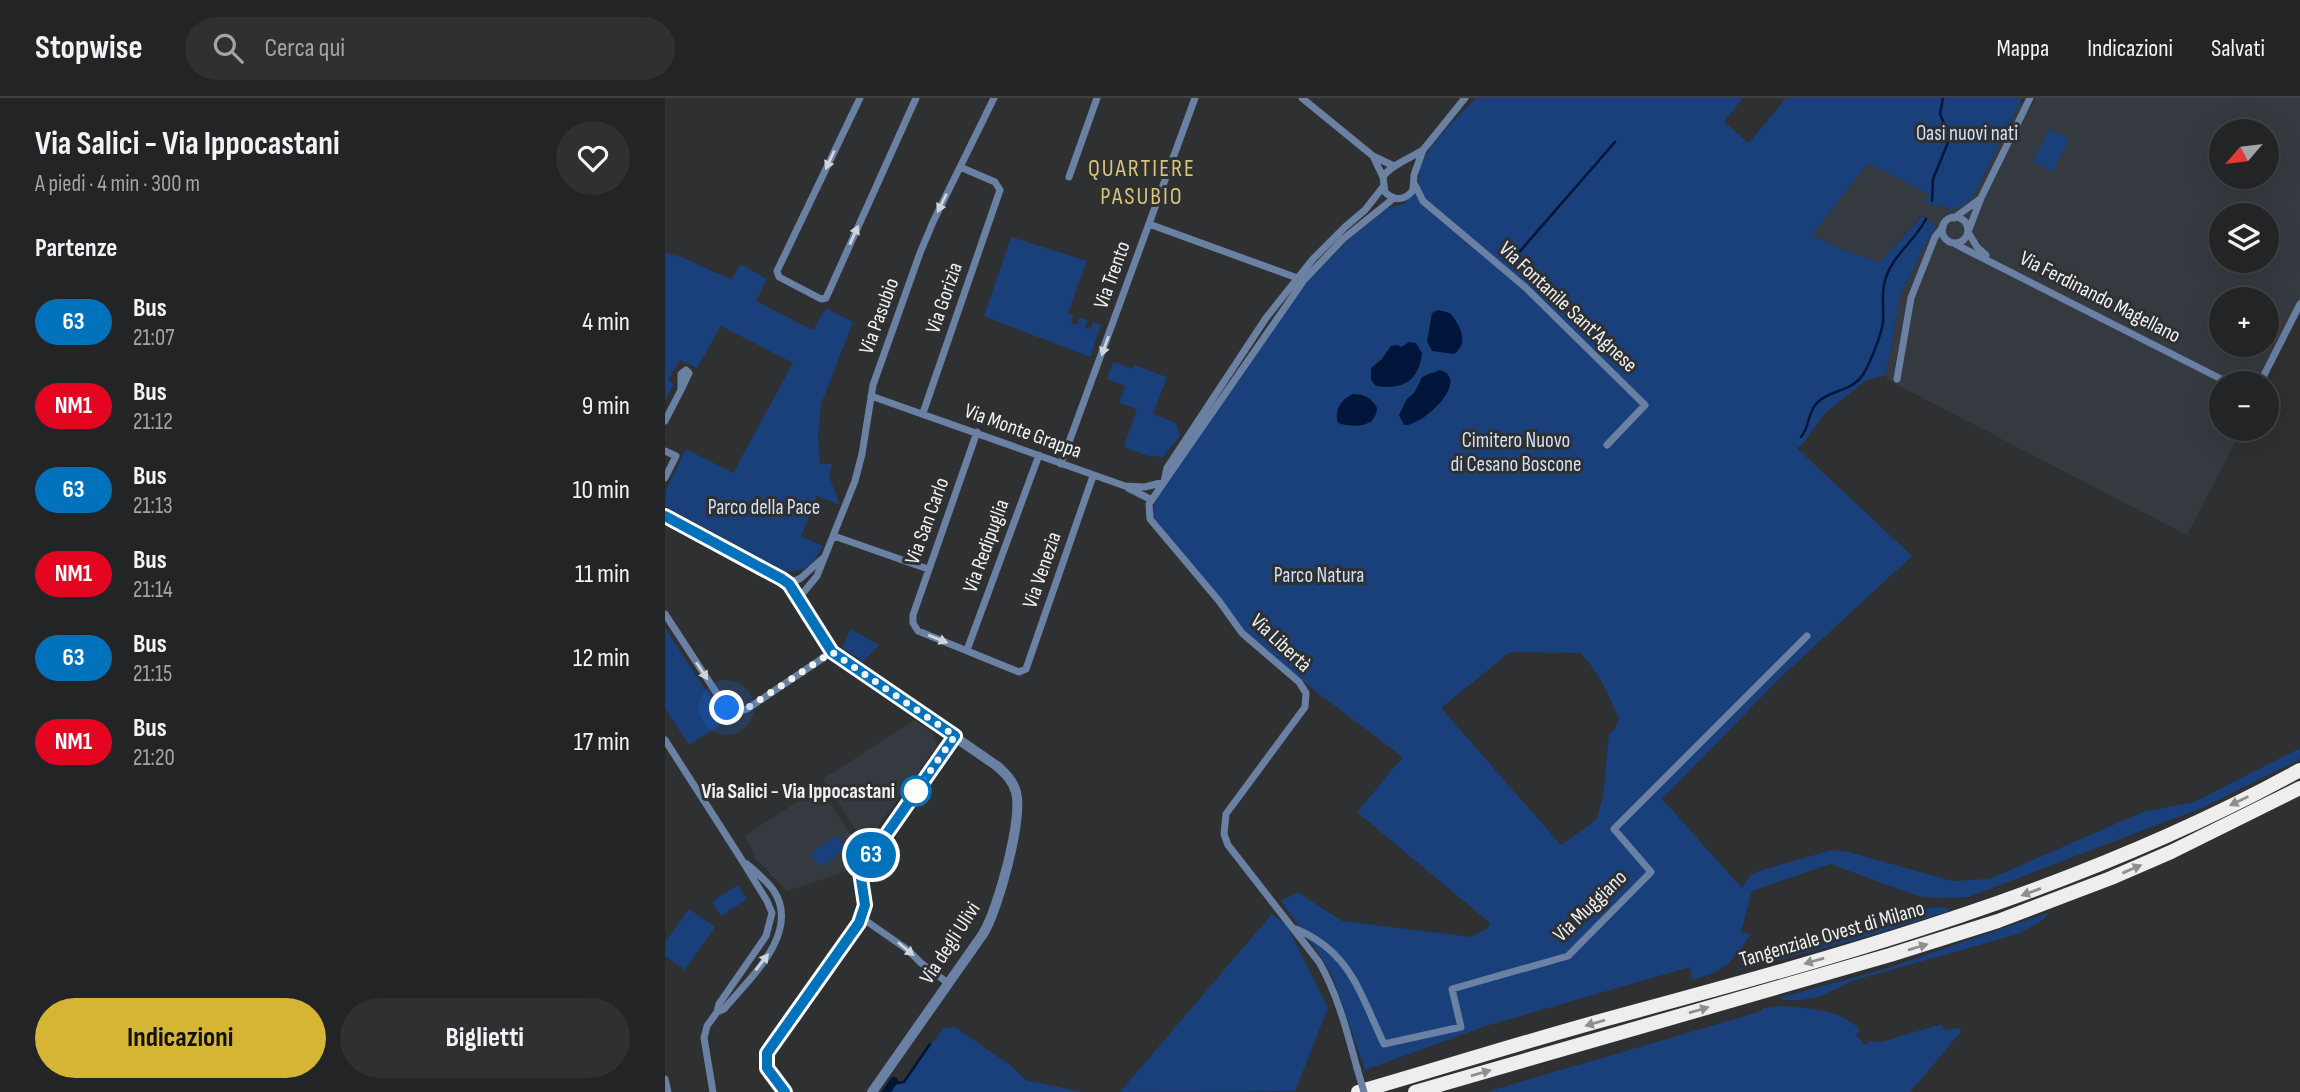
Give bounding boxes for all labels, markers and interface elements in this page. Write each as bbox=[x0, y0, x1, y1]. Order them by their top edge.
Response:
search box bbox=[185, 17, 675, 80]
text: Stopwise bbox=[35, 28, 143, 68]
icon: search bbox=[209, 29, 247, 67]
text: Cerca qui bbox=[265, 33, 345, 64]
text: Mappa bbox=[1997, 34, 2049, 63]
text: Indicazioni bbox=[2087, 34, 2173, 63]
text: Salvati bbox=[2211, 34, 2265, 63]
north arrow bbox=[2209, 119, 2279, 189]
map controls bbox=[2209, 119, 2279, 441]
button: heart bbox=[556, 121, 630, 195]
park label: Oasi nuovi nati bbox=[1916, 121, 2018, 146]
text: Via Salici - Via Ippocastani bbox=[35, 124, 340, 164]
one-way arrow bbox=[825, 150, 836, 170]
district label: QUARTIERE PASUBIO bbox=[1088, 154, 1196, 211]
text: A piedi · 4 min · 300 m bbox=[35, 170, 200, 198]
one-way arrow bbox=[936, 193, 947, 213]
button: layers bbox=[2209, 203, 2279, 273]
one-way arrow bbox=[849, 225, 860, 246]
text: Partenze bbox=[35, 233, 117, 264]
street label: Via Fontanile Sant'Agnese bbox=[1494, 236, 1642, 378]
street label: Via Trento bbox=[1088, 238, 1136, 312]
street label: Via Ferdinando Magellano bbox=[2015, 246, 2185, 348]
street label: Via Gorizia bbox=[920, 259, 968, 337]
street label: Via Pasubio bbox=[854, 275, 904, 357]
button: + bbox=[2209, 287, 2279, 357]
text: Bus bbox=[133, 293, 167, 324]
text: 63 bbox=[62, 307, 85, 336]
text: 4 min bbox=[582, 307, 630, 338]
text: 21:07 bbox=[133, 324, 174, 352]
one-way arrow bbox=[1099, 336, 1110, 357]
button: − bbox=[2209, 371, 2279, 441]
text: Bus bbox=[133, 377, 167, 408]
text: NM1 bbox=[55, 391, 92, 420]
text: 9 min bbox=[582, 391, 630, 422]
street label: Via Monte Grappa bbox=[961, 398, 1085, 464]
text: 21:12 bbox=[133, 408, 173, 436]
park label: Cimitero Nuovo di Cesano Boscone bbox=[1450, 428, 1582, 477]
text: Bus bbox=[133, 461, 167, 492]
street label: Via San Carlo bbox=[900, 474, 954, 568]
text: 63 bbox=[62, 475, 85, 504]
text: 10 min bbox=[573, 475, 630, 506]
text: 21:13 bbox=[133, 492, 173, 520]
park label: Parco della Pace bbox=[708, 495, 820, 520]
street label: Via Redipuglia bbox=[958, 496, 1014, 596]
street label: Via Venezia bbox=[1017, 529, 1067, 611]
text: Bus bbox=[133, 545, 167, 576]
text: NM1 bbox=[55, 559, 92, 588]
text: 11 min bbox=[575, 559, 630, 590]
park label: Parco Natura bbox=[1274, 563, 1364, 588]
text: 21:14 bbox=[133, 576, 173, 604]
street label: Via Libertà bbox=[1245, 609, 1317, 677]
text: Bus bbox=[133, 629, 167, 660]
one-way arrow bbox=[928, 633, 949, 644]
text: 63 bbox=[62, 643, 85, 672]
text: 12 min bbox=[573, 643, 630, 674]
text: 21:15 bbox=[133, 660, 172, 688]
one-way arrow bbox=[696, 662, 709, 681]
your location bbox=[709, 690, 744, 725]
text: Bus bbox=[133, 713, 167, 744]
text: NM1 bbox=[55, 727, 92, 756]
text: 17 min bbox=[574, 727, 630, 758]
text: 21:20 bbox=[133, 744, 175, 772]
marker: Via Salici - Via Ippocastani bbox=[901, 776, 931, 806]
place label: Via Salici - Via Ippocastani bbox=[701, 779, 895, 804]
one-way arrow bbox=[2229, 796, 2249, 807]
line badge: 63 bbox=[839, 832, 903, 878]
text: 63 bbox=[860, 840, 882, 869]
one-way arrow bbox=[2121, 863, 2142, 874]
street label: Via Muggiano bbox=[1548, 865, 1632, 947]
one-way arrow bbox=[2020, 887, 2041, 898]
street label: Tangenziale Ovest di Milano bbox=[1737, 896, 1927, 972]
street label: Via degli Ulivi bbox=[914, 897, 986, 989]
one-way arrow bbox=[1908, 941, 1929, 951]
one-way arrow bbox=[896, 942, 914, 957]
one-way arrow bbox=[754, 954, 769, 972]
one-way arrow bbox=[1803, 956, 1825, 967]
button: Indicazioni bbox=[35, 998, 326, 1078]
button: Biglietti bbox=[340, 998, 630, 1078]
one-way arrow bbox=[1689, 1005, 1710, 1015]
one-way arrow bbox=[1584, 1018, 1605, 1028]
one-way arrow bbox=[1471, 1068, 1492, 1078]

